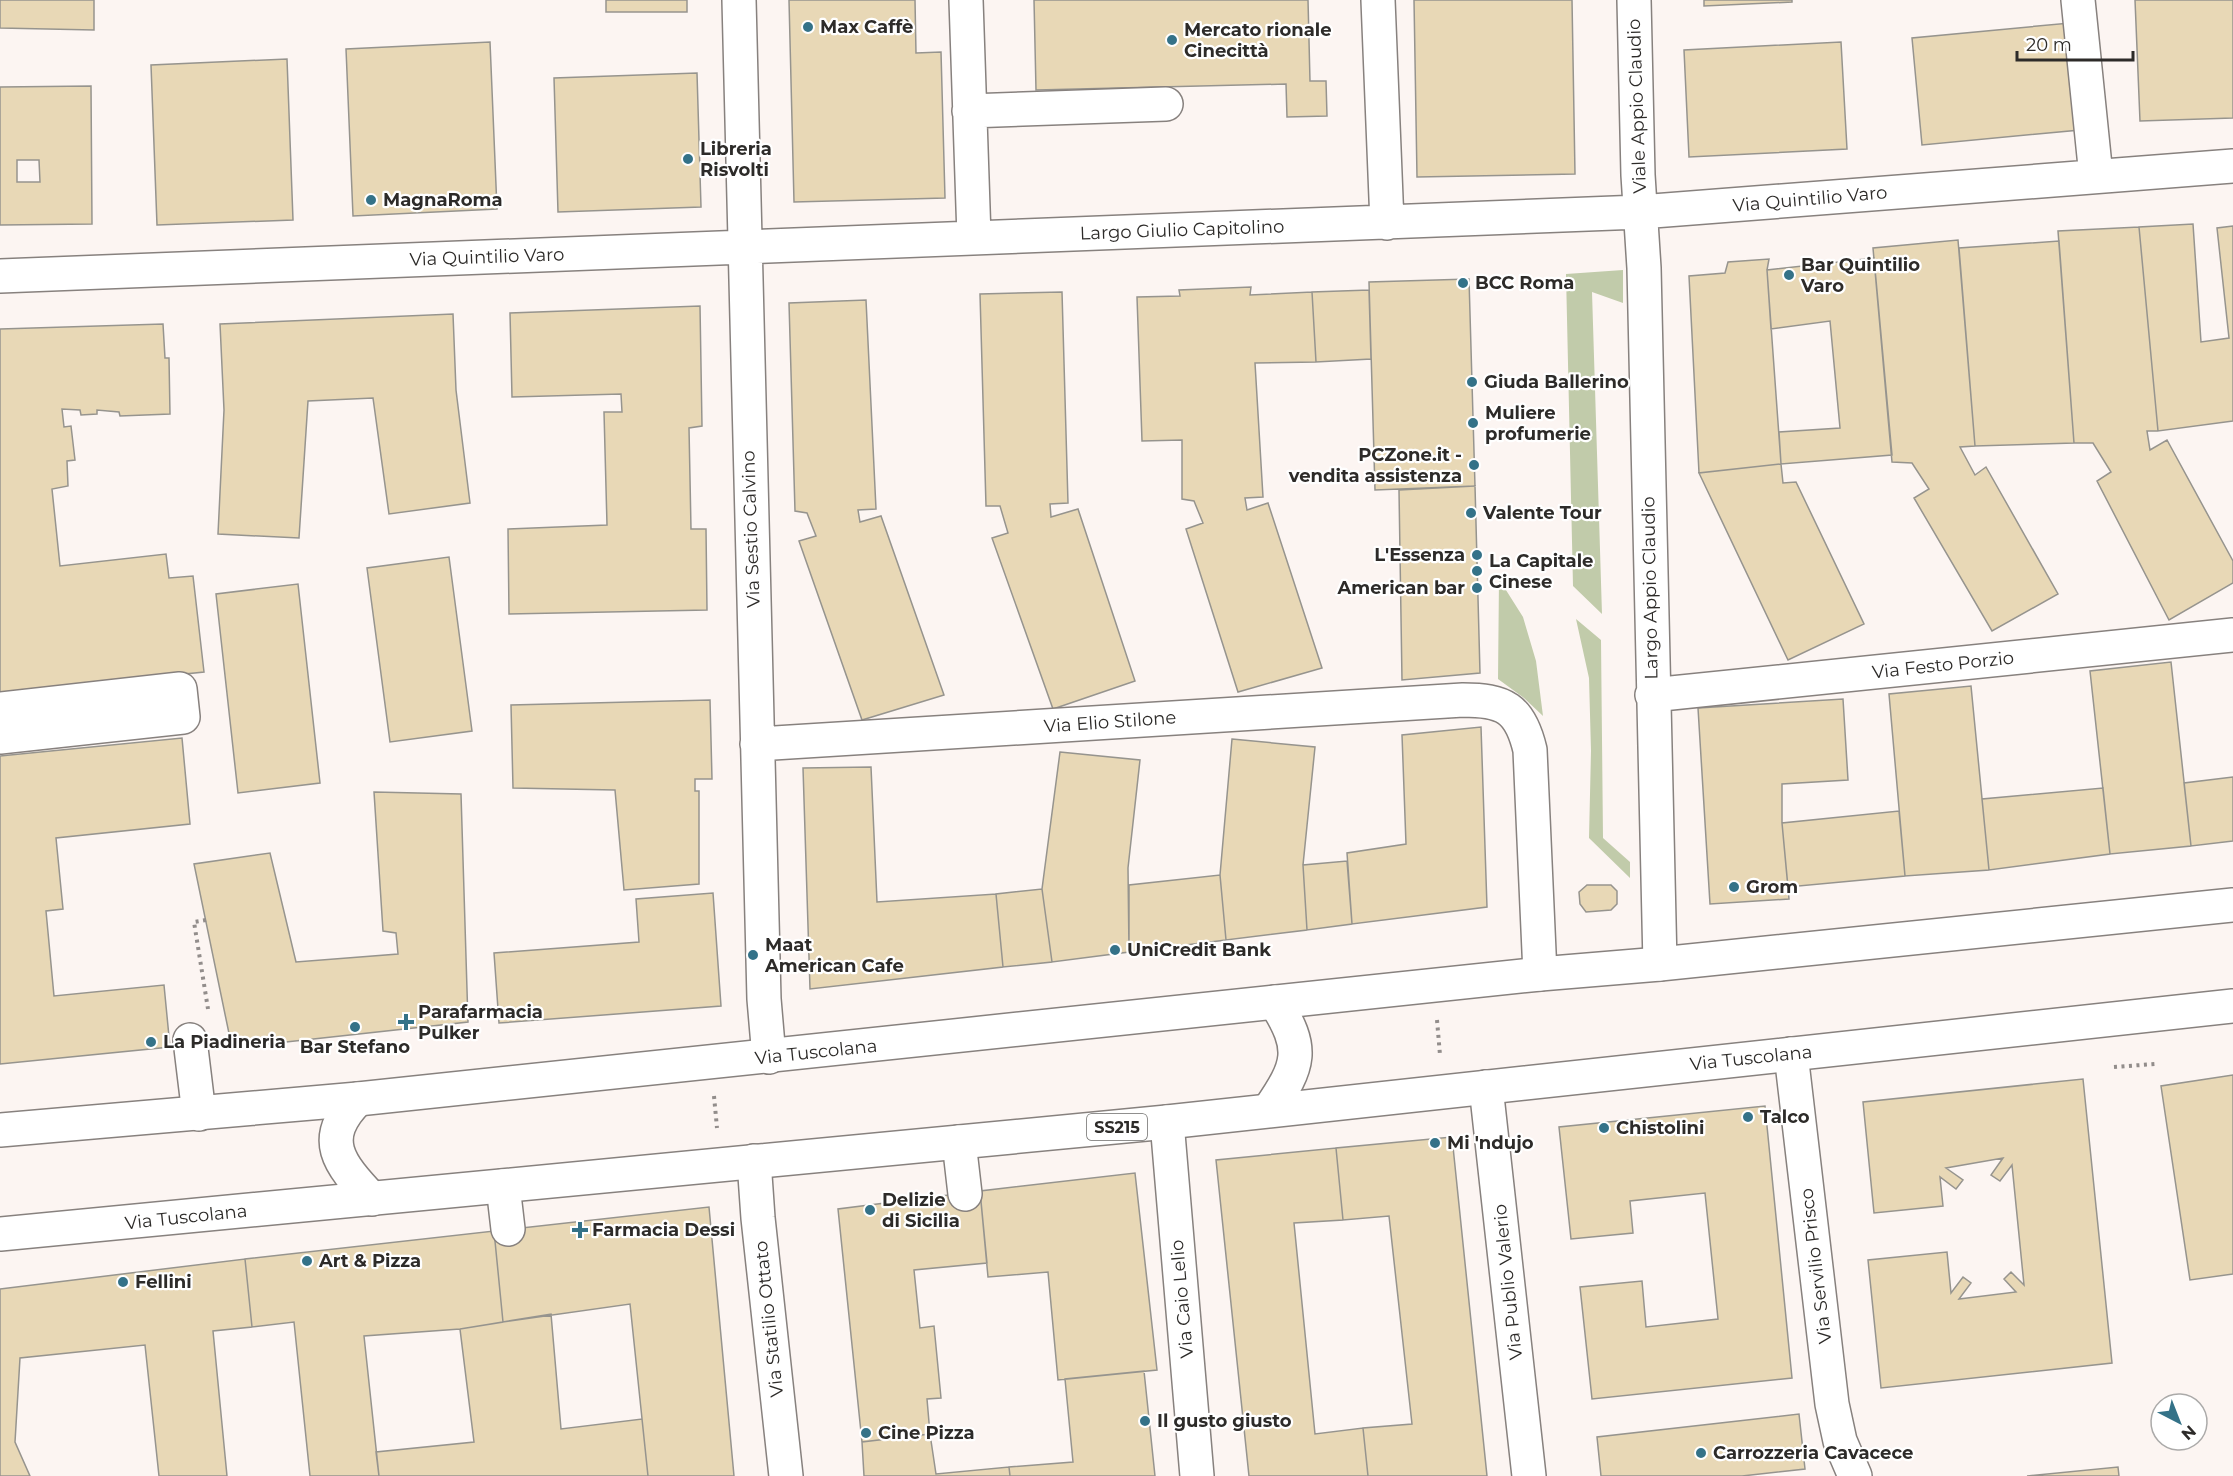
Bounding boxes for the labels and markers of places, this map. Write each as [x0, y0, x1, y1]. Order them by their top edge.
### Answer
place label: Max Caffè [820, 16, 913, 38]
place label: Mercato rionale Cinecittà [1184, 19, 1332, 62]
marker: Max Caffè [801, 20, 815, 34]
marker: Mercato rionale Cinecittà [1165, 33, 1179, 47]
place label: Libreria Risvolti [700, 138, 772, 181]
marker: Libreria Risvolti [681, 152, 695, 166]
place label: MagnaRoma [383, 189, 503, 211]
marker: MagnaRoma [364, 193, 378, 207]
place label: Bar Quintilio Varo [1800, 254, 1920, 297]
marker: Bar Quintilio Varo [1782, 268, 1796, 282]
place label: BCC Roma [1475, 272, 1574, 294]
marker: BCC Roma [1456, 276, 1470, 290]
place label: Giuda Ballerino [1484, 371, 1629, 393]
marker: Giuda Ballerino [1465, 375, 1479, 389]
place label: Muliere profumerie [1485, 402, 1591, 445]
marker: Muliere profumerie [1466, 416, 1480, 430]
place label: PCZone.it - vendita assistenza [1288, 444, 1462, 487]
marker: PCZone.it - vendita assistenza [1467, 458, 1481, 472]
place label: Valente Tour [1482, 502, 1602, 524]
marker: Valente Tour [1464, 506, 1478, 520]
place label: L'Essenza [1374, 544, 1465, 566]
marker: L'Essenza [1470, 548, 1484, 562]
place label: La Capitale Cinese [1489, 550, 1593, 593]
marker: La Capitale Cinese [1470, 564, 1484, 578]
place label: American bar [1336, 577, 1465, 599]
marker: American bar [1470, 581, 1484, 595]
place label: Grom [1746, 876, 1798, 898]
marker: Grom [1727, 880, 1741, 894]
place label: Maat American Cafe [764, 934, 904, 977]
place label: UniCredit Bank [1127, 939, 1271, 961]
marker: UniCredit Bank [1108, 943, 1122, 957]
marker: Maat American Cafe [746, 948, 760, 962]
place label: Parafarmacia Pulker [418, 1001, 543, 1044]
marker: Parafarmacia Pulker [399, 1015, 413, 1029]
marker: Bar Stefano [348, 1020, 362, 1034]
place label: La Piadineria [163, 1031, 286, 1053]
marker: La Piadineria [144, 1035, 158, 1049]
place label: Bar Stefano [300, 1036, 410, 1058]
place label: Talco [1760, 1106, 1810, 1128]
marker: Talco [1741, 1110, 1755, 1124]
place label: Chistolini [1616, 1117, 1704, 1139]
marker: Chistolini [1597, 1121, 1611, 1135]
place label: Mi 'ndujo [1447, 1132, 1534, 1154]
marker: Mi 'ndujo [1428, 1136, 1442, 1150]
place label: Delizie di Sicilia [882, 1189, 960, 1232]
marker: Delizie di Sicilia [863, 1203, 877, 1217]
place label: Farmacia Dessi [592, 1219, 735, 1241]
marker: Farmacia Dessi [573, 1223, 587, 1237]
place label: Art & Pizza [318, 1250, 421, 1272]
marker: Art & Pizza [300, 1254, 314, 1268]
place label: Fellini [135, 1271, 192, 1293]
marker: Fellini [116, 1275, 130, 1289]
place label: Il gusto giusto [1157, 1410, 1292, 1432]
marker: Il gusto giusto [1138, 1414, 1152, 1428]
place label: Cine Pizza [878, 1422, 975, 1444]
marker: Cine Pizza [859, 1426, 873, 1440]
place label: Carrozzeria Cavacece [1713, 1442, 1913, 1464]
marker: Carrozzeria Cavacece [1694, 1446, 1708, 1460]

